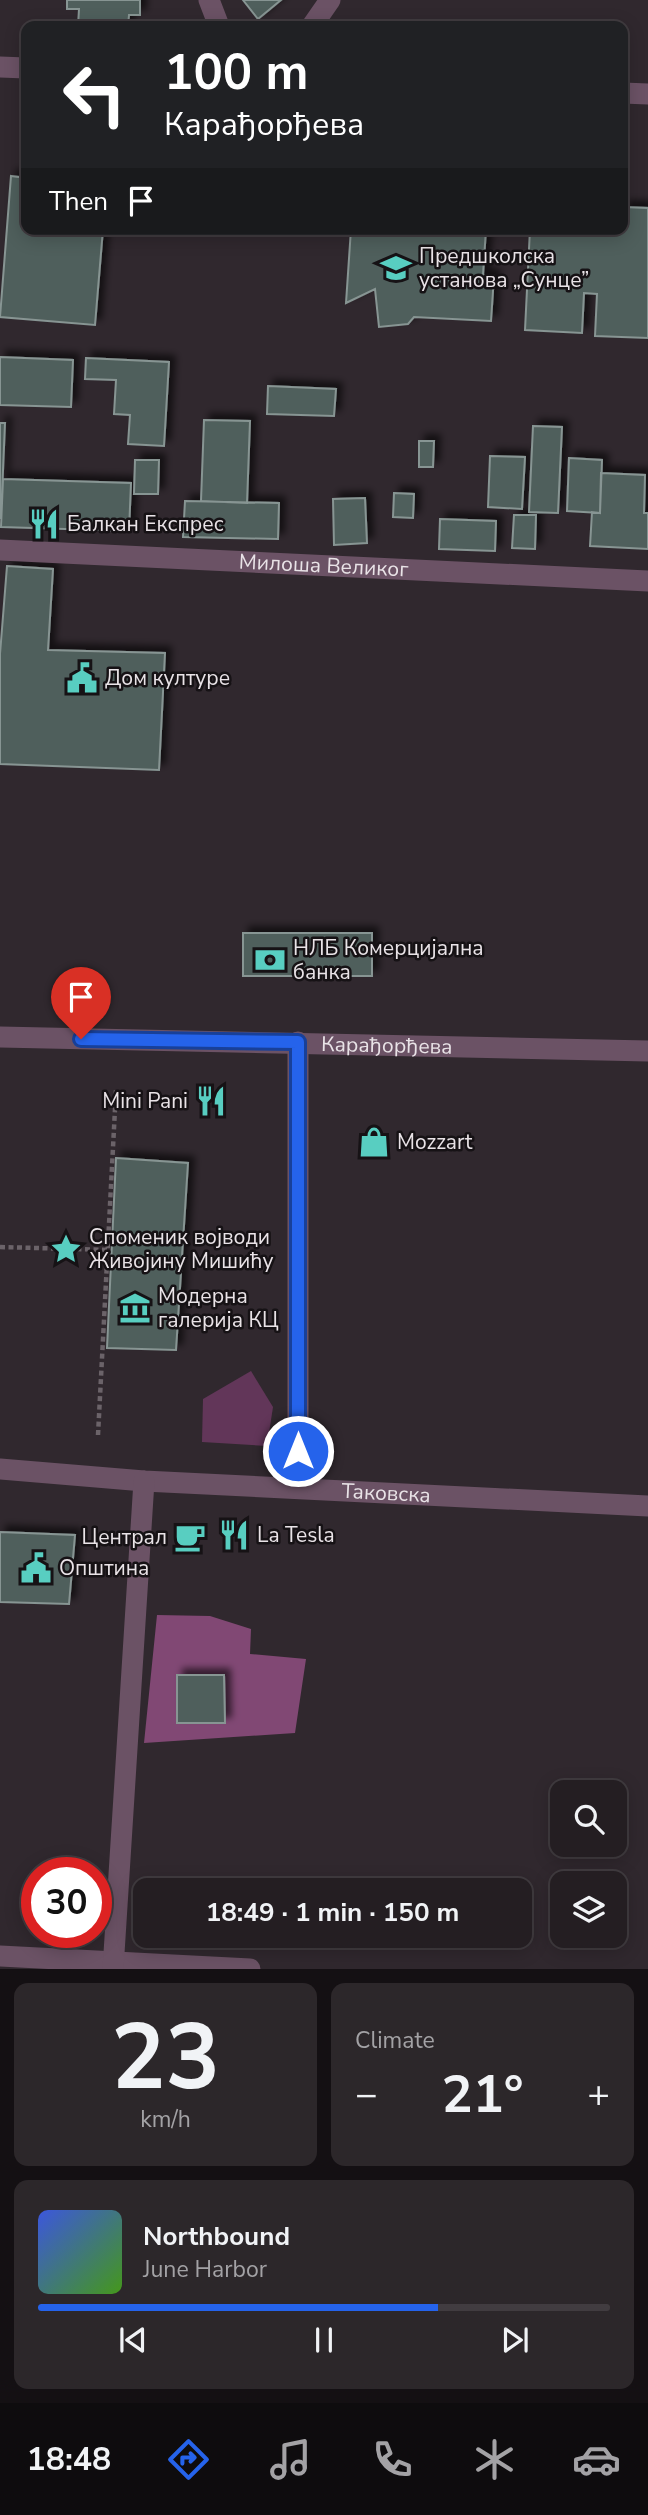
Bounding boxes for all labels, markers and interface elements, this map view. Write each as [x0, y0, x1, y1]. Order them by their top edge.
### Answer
text: 100 m [164, 39, 308, 106]
icon: left [49, 49, 140, 140]
text: Карађорђева [164, 103, 364, 146]
icon: arrive [122, 182, 160, 220]
text: Then [49, 184, 108, 219]
place label: Предшколска установа „Сунце” [419, 242, 589, 294]
school or university icon: Предшколска установа „Сунце” [379, 251, 413, 285]
restaurant icon: Балкан Експрес [27, 507, 61, 541]
place label: Балкан Експрес [67, 510, 224, 538]
street label: Милоша Великог [238, 547, 409, 584]
public building icon: Дом културе [65, 661, 99, 695]
place label: Дом културе [105, 664, 230, 692]
place label: НЛБ Комерцијална банка [293, 934, 484, 986]
bank icon: НЛБ Комерцијална банка [253, 943, 287, 977]
pin [51, 967, 111, 1039]
icon: arrive [62, 978, 100, 1016]
street label: Карађорђева [321, 1030, 453, 1061]
restaurant icon: Mini Pani [194, 1084, 228, 1118]
place label: Mini Pani [102, 1087, 188, 1115]
shop icon: Mozzart [357, 1125, 391, 1159]
place label: Mozzart [397, 1128, 473, 1156]
place label: Споменик војводи Живојину Мишићу [89, 1223, 274, 1275]
place icon: Споменик војводи Живојину Мишићу [49, 1232, 83, 1266]
place label: Модерна галерија КЦ [158, 1282, 279, 1334]
museum icon: Модерна галерија КЦ [118, 1291, 152, 1325]
position arrow [261, 1414, 335, 1488]
street label: Таковска [341, 1477, 431, 1509]
restaurant icon: La Tesla [217, 1518, 251, 1552]
cafe icon: Централ [173, 1520, 207, 1554]
place label: La Tesla [257, 1521, 335, 1549]
place label: Централ [82, 1523, 167, 1551]
public building icon: Општина [19, 1551, 53, 1585]
place label: Општина [59, 1554, 149, 1582]
map controls [550, 1780, 627, 1948]
button: search [550, 1780, 627, 1857]
speed limit sign: 30 [21, 1857, 112, 1948]
button: layers [550, 1871, 627, 1948]
text: 18:49 · 1 min · 150 m [206, 1895, 459, 1930]
text: 23 [111, 1996, 220, 2120]
text: Climate [355, 2025, 435, 2056]
text: 21° [441, 2059, 524, 2130]
text: − [355, 2069, 378, 2120]
text: + [587, 2069, 610, 2120]
text: km/h [140, 2104, 191, 2135]
text: Northbound [143, 2219, 290, 2254]
text: June Harbor [143, 2254, 267, 2285]
icon: previous [114, 2321, 152, 2359]
icon: pause [305, 2321, 343, 2359]
icon: next [496, 2321, 534, 2359]
icon: directions [164, 2435, 213, 2484]
icon: music [266, 2435, 315, 2484]
icon: phone [368, 2435, 417, 2484]
icon: climate [470, 2435, 519, 2484]
icon: car [572, 2435, 621, 2484]
text: 18:48 [27, 2438, 111, 2481]

